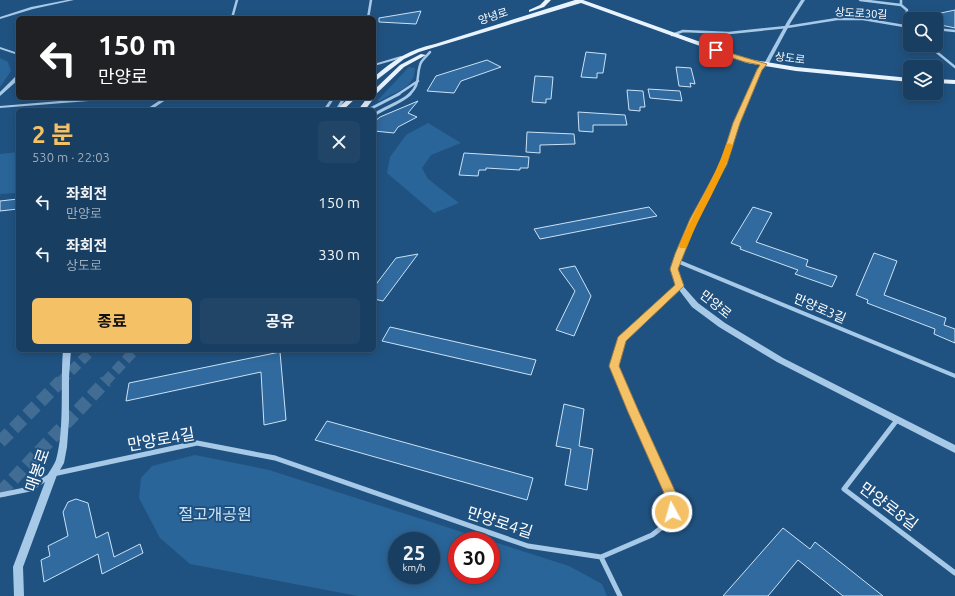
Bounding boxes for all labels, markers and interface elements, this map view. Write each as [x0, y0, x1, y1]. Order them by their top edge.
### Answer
street label: 양녕로 [477, 6, 509, 26]
street label: 상도로30길 [834, 6, 888, 20]
map controls [903, 12, 943, 100]
button: search [903, 12, 943, 52]
text: 150 m [98, 29, 176, 60]
icon: left [32, 32, 84, 84]
pin [699, 33, 733, 67]
icon: arrive [705, 39, 727, 61]
street label: 상도로 [774, 50, 806, 66]
button: layers [903, 60, 943, 100]
text: 만양로 [98, 66, 148, 86]
text: 2 분 [32, 121, 73, 148]
button: close [318, 121, 360, 163]
text: 530 m · 22:03 [32, 150, 110, 164]
text: 좌회전 [66, 185, 107, 202]
icon: left [32, 191, 54, 213]
text: 150 m [318, 194, 360, 211]
text: 만양로 [66, 206, 102, 220]
text: 좌회전 [66, 237, 107, 254]
icon: left [32, 243, 54, 265]
text: 330 m [318, 246, 360, 263]
text: 상도로 [66, 258, 102, 272]
street label: 만양로 [698, 287, 734, 321]
street label: 만양로3길 [792, 291, 848, 325]
button: 종료 [32, 298, 192, 344]
button: 공유 [200, 298, 360, 344]
street label: 만양로4길 [126, 424, 196, 454]
street label: 매봉로 [21, 446, 53, 494]
street label: 만양로8길 [856, 478, 922, 534]
position arrow [651, 491, 693, 533]
street label: 만양로4길 [465, 503, 535, 541]
park label: 절고개공원 [178, 505, 252, 523]
speed limit sign: 30 [448, 532, 500, 584]
text: 25 [403, 541, 425, 564]
text: km/h [402, 562, 426, 573]

